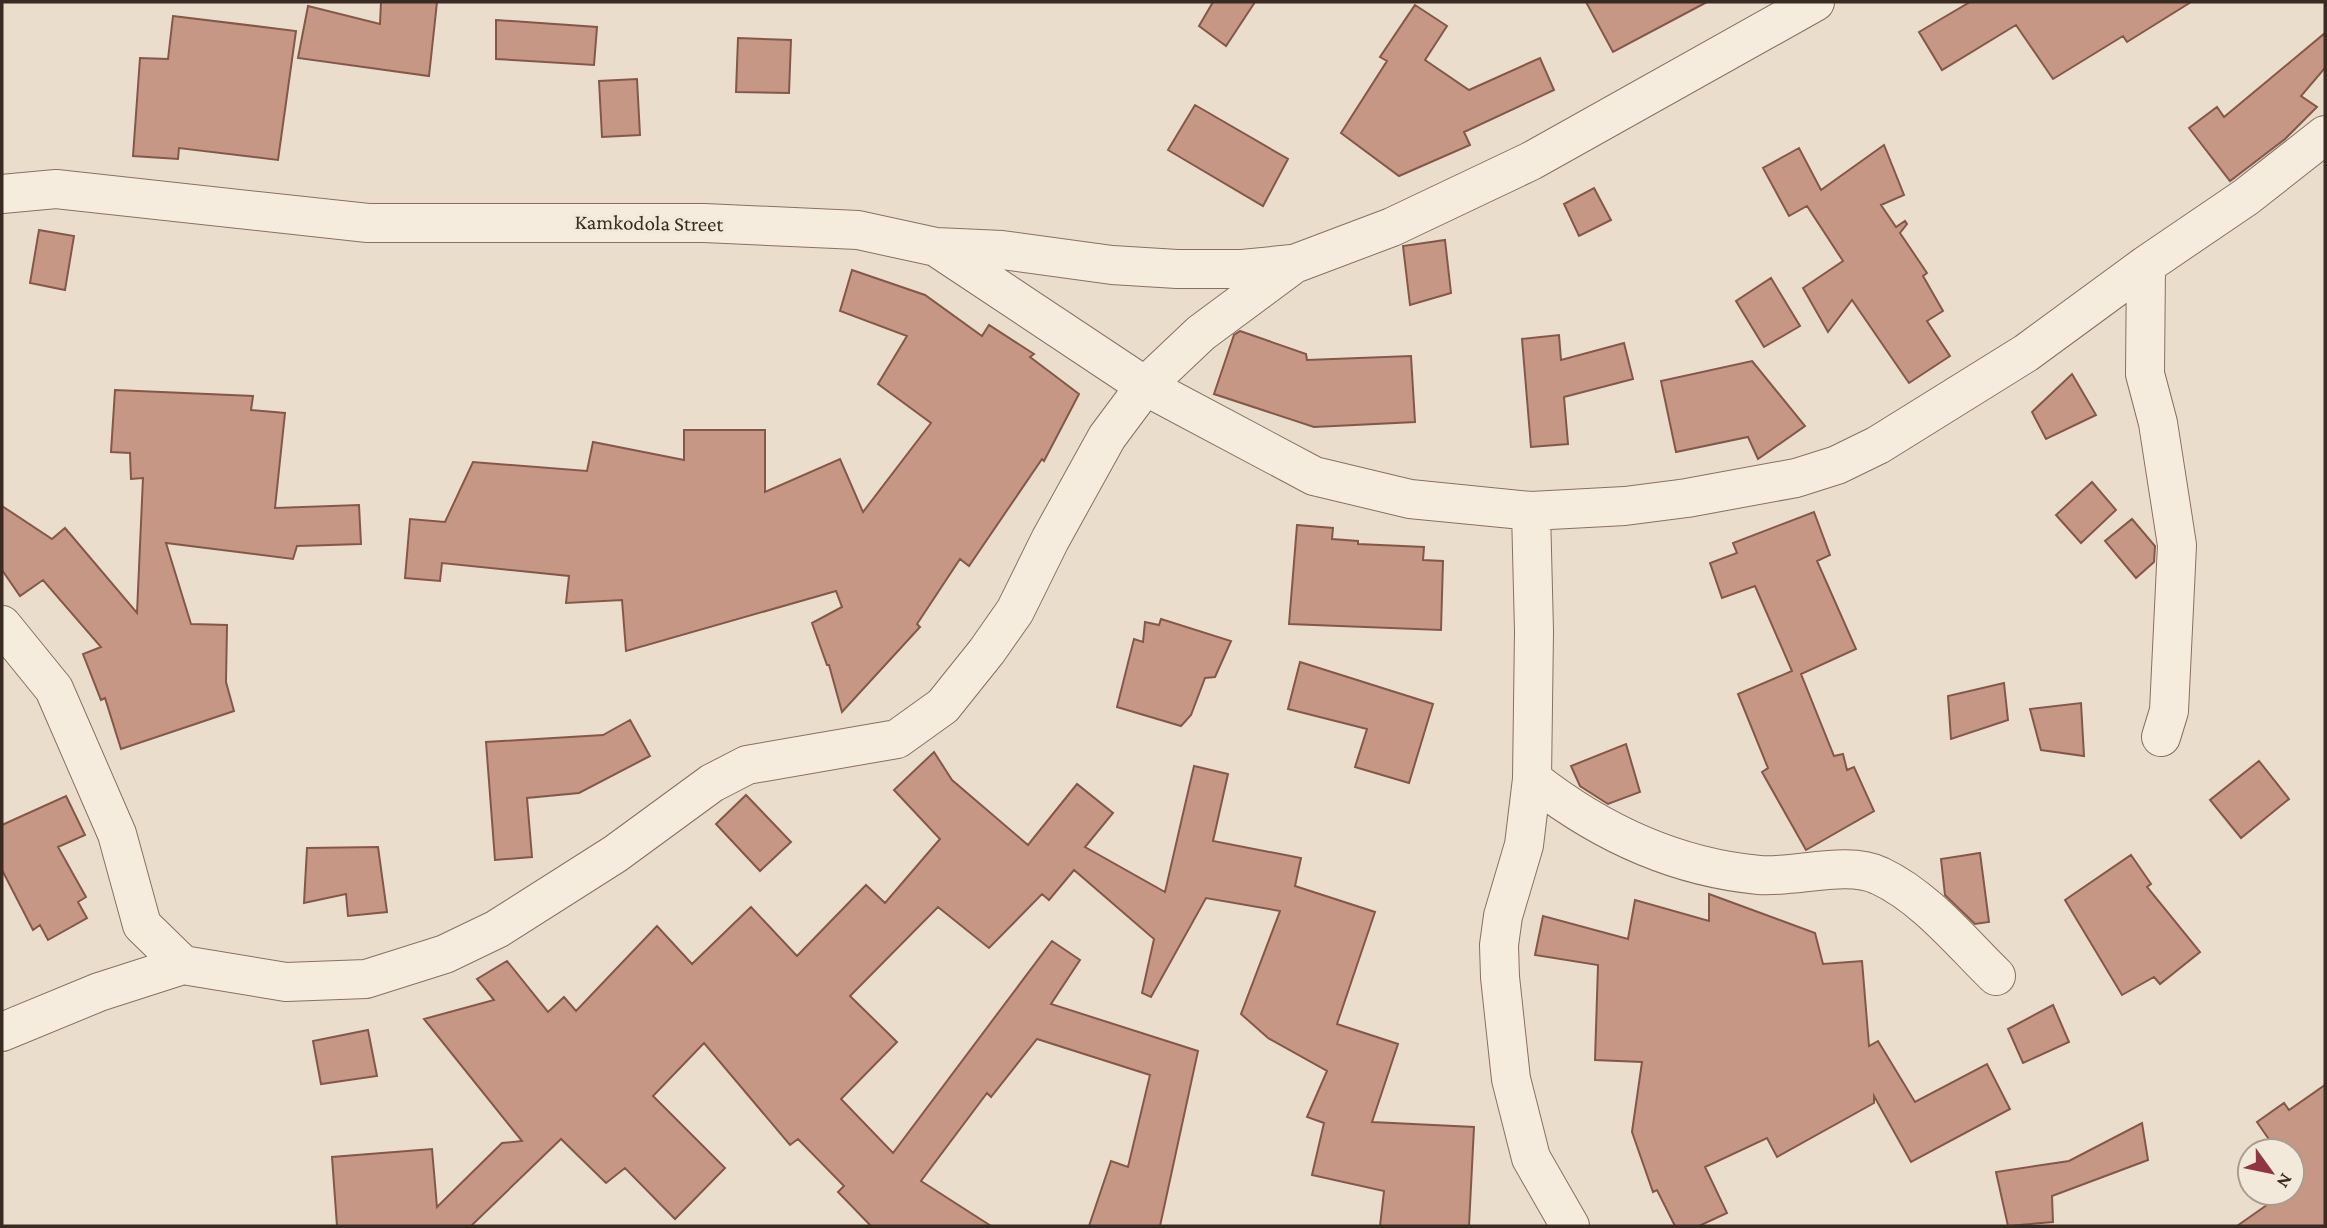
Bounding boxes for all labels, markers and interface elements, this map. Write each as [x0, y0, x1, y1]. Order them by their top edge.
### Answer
street label: Kamkodola Street [574, 210, 725, 236]
north arrow [2236, 1137, 2306, 1207]
text: N [2272, 1170, 2297, 1192]

